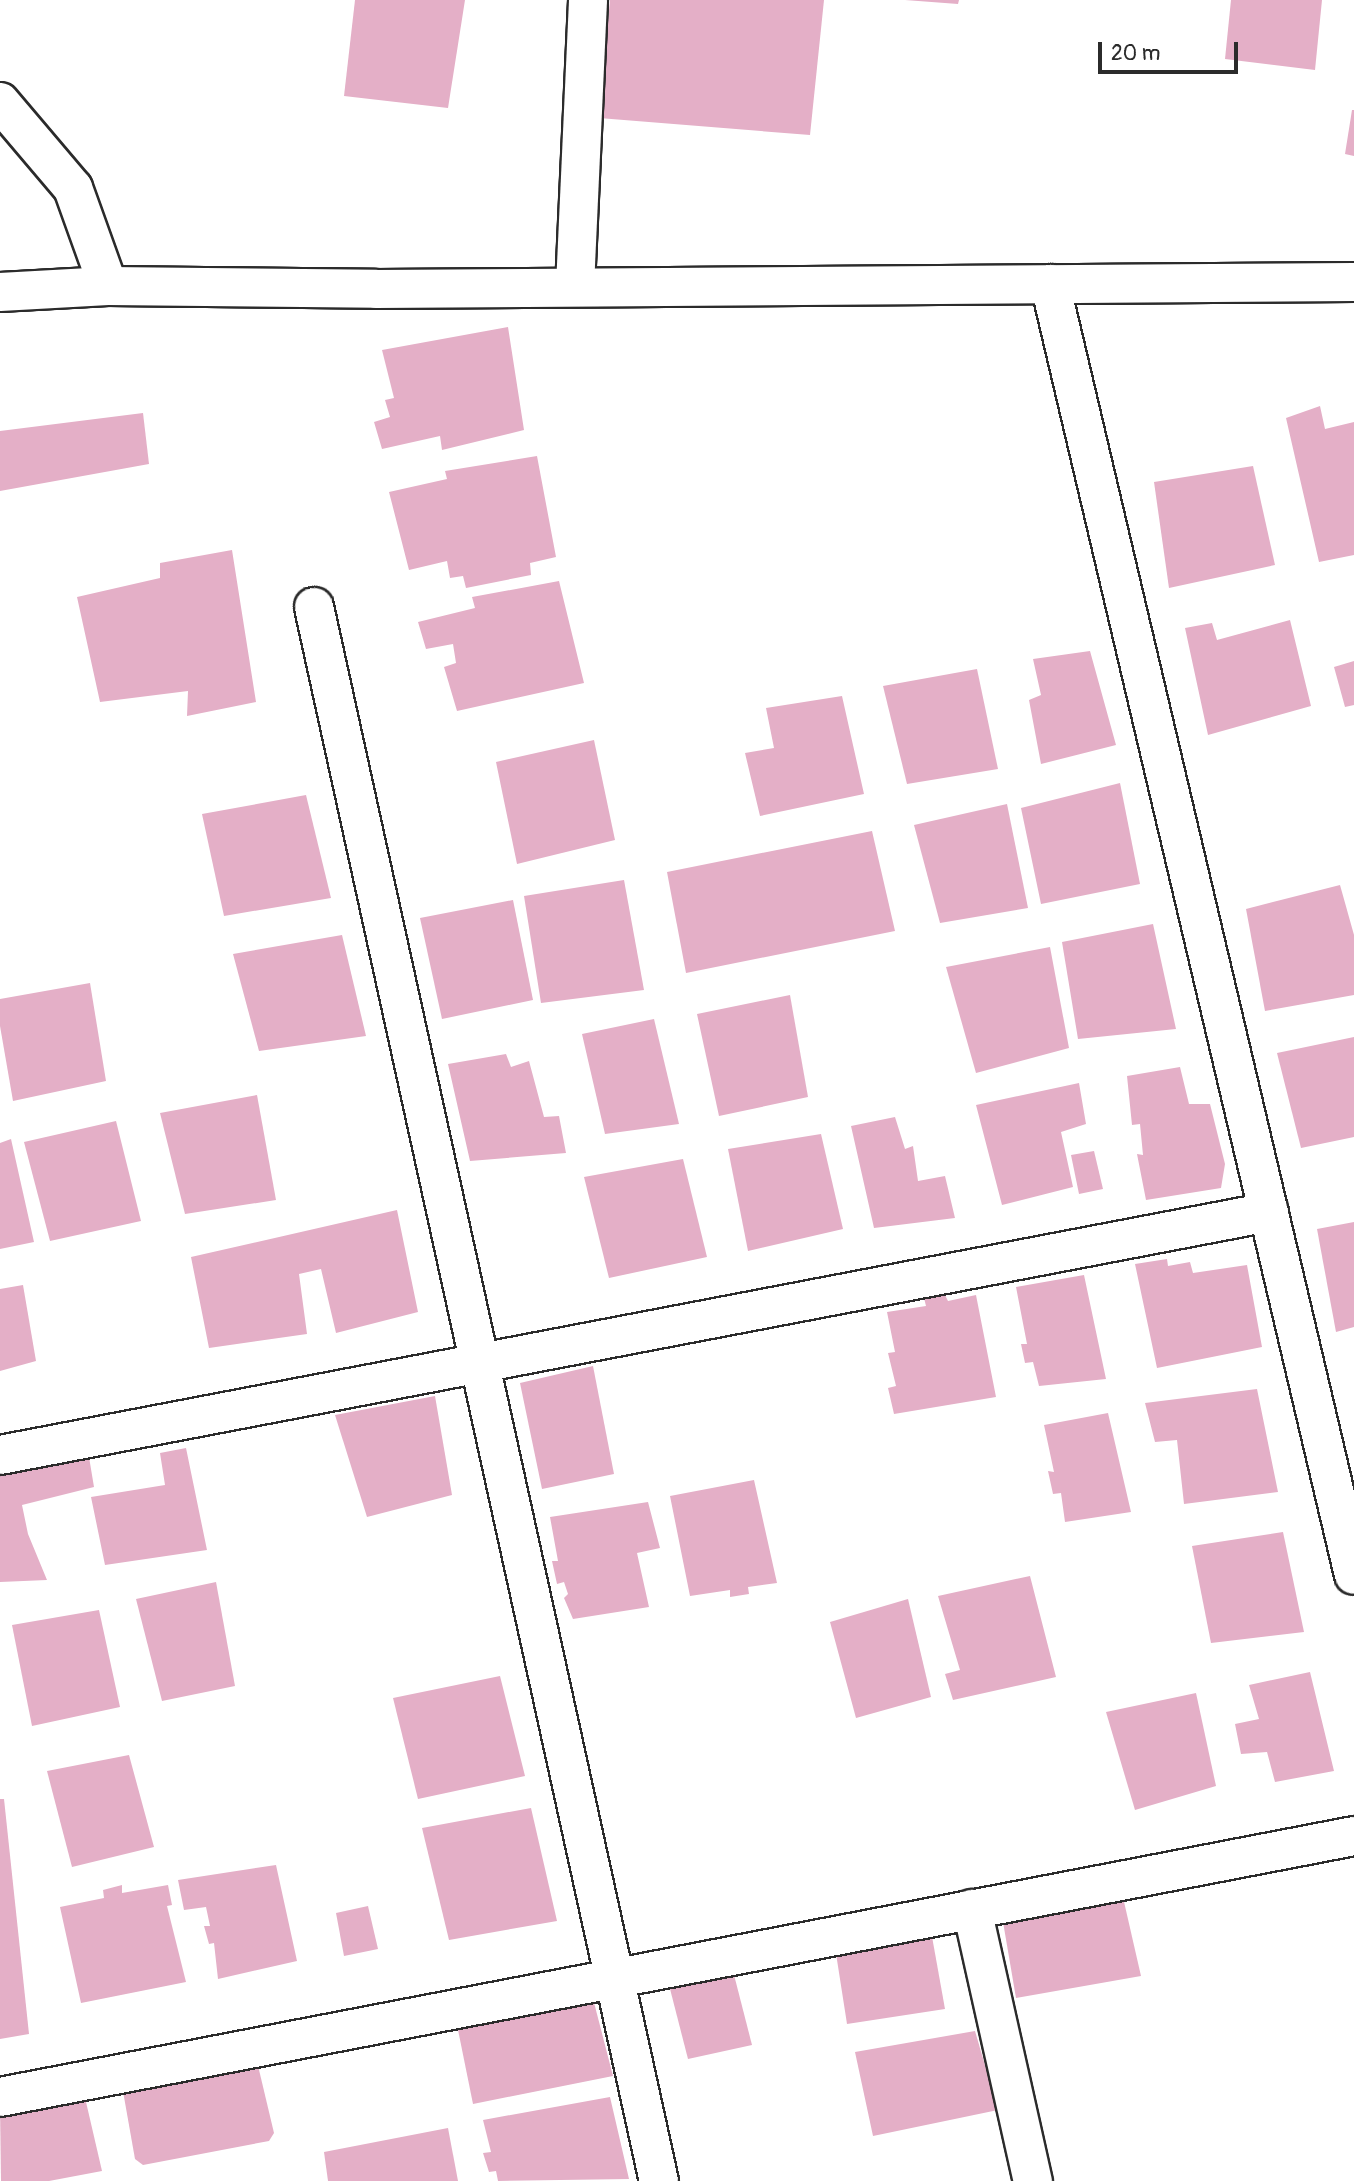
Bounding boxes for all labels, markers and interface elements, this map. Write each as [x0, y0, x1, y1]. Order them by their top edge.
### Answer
scale bar [1102, 28, 1242, 72]
text: 20 m [1111, 40, 1160, 67]

